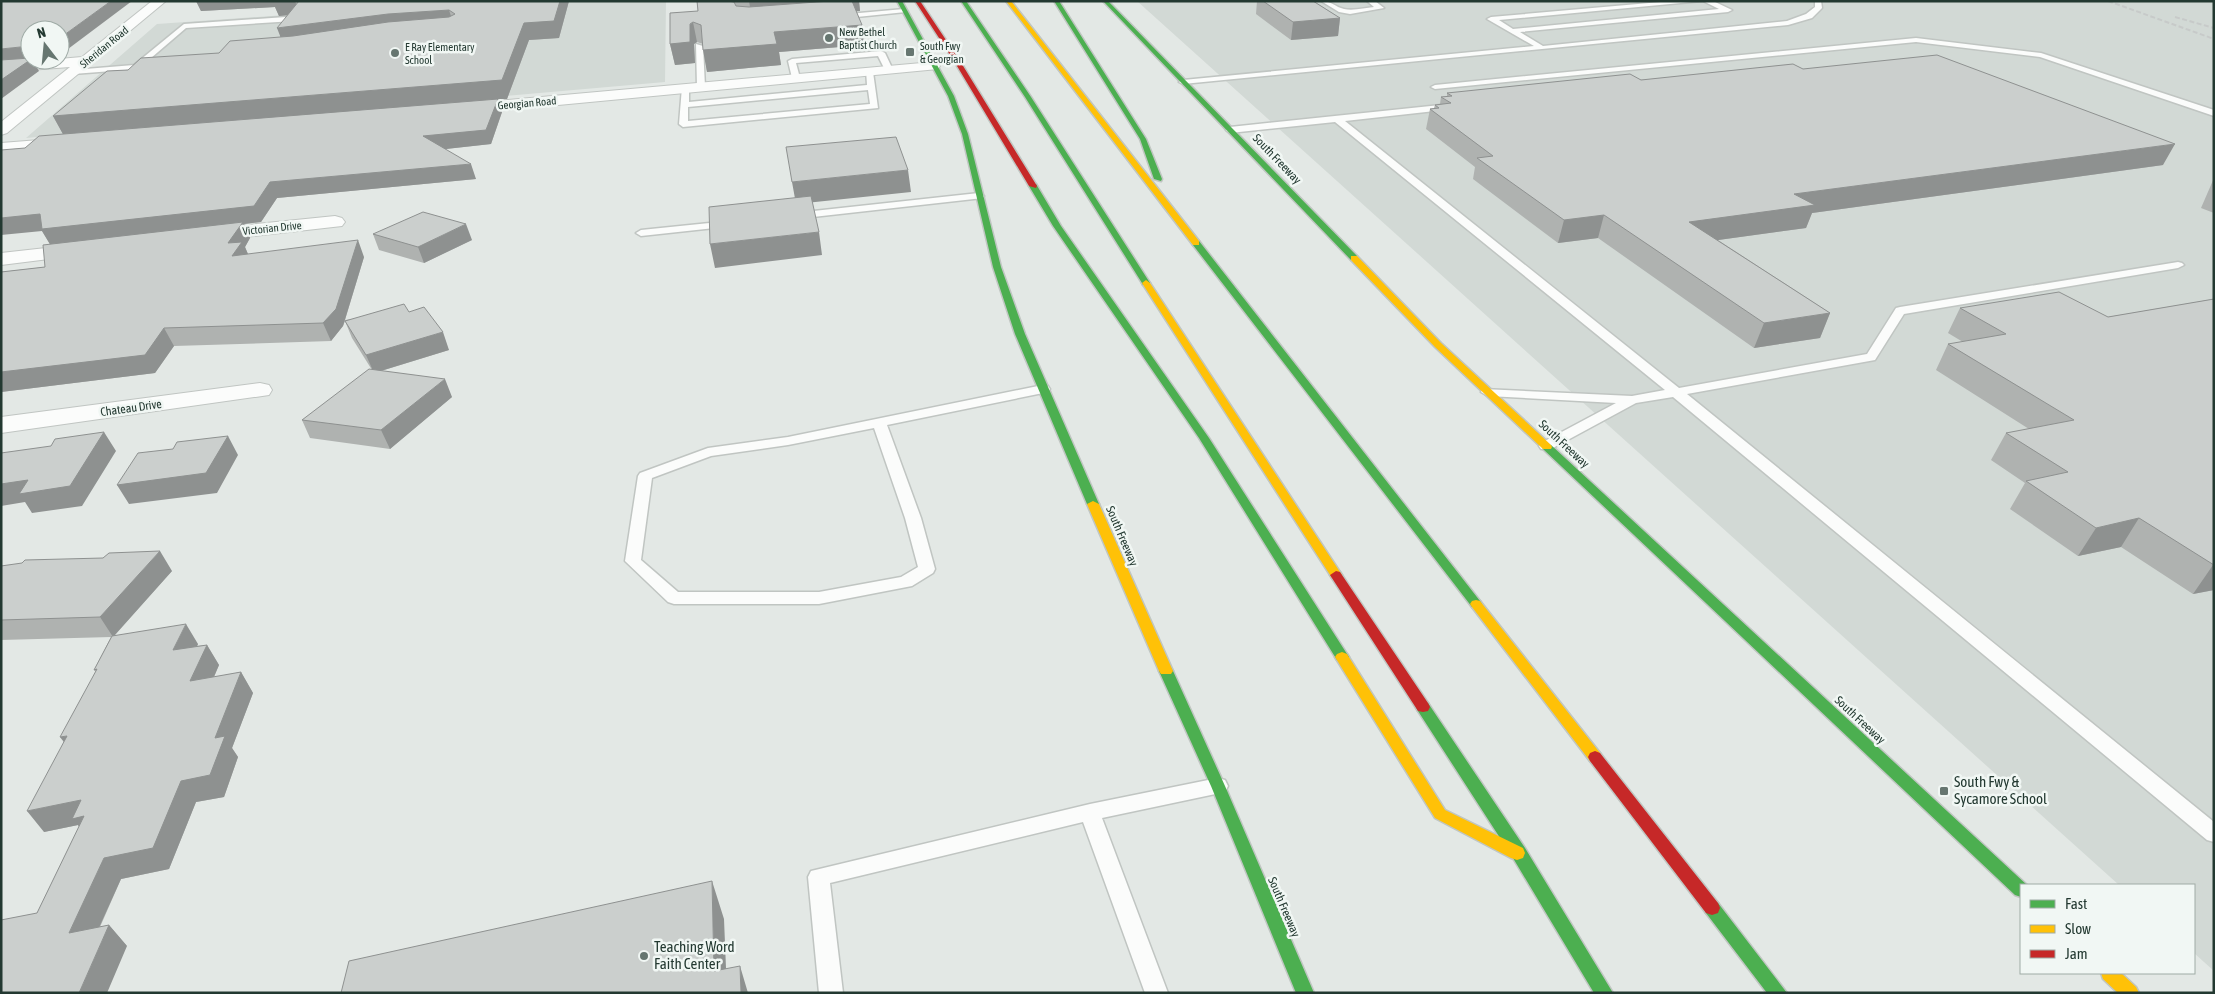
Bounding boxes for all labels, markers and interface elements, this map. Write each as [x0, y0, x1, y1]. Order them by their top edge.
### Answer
north arrow [20, 20, 70, 70]
text: N [35, 24, 48, 41]
street label: Sheridan Road [77, 24, 131, 70]
place label: New Bethel Baptist Church [839, 26, 897, 51]
marker: New Bethel Baptist Church [823, 32, 835, 44]
place label: South Fwy & Georgian [920, 40, 964, 65]
place label: E Ray Elementary School [405, 41, 475, 66]
marker: South Fwy & Georgian [904, 46, 916, 58]
marker: E Ray Elementary School [389, 47, 401, 59]
street label: Georgian Road [497, 94, 557, 112]
street label: South Freeway [1250, 131, 1304, 187]
street label: Victorian Drive [242, 219, 302, 237]
street label: Chateau Drive [99, 397, 163, 419]
street label: South Freeway [1536, 417, 1592, 471]
street label: South Freeway [1103, 504, 1141, 568]
street label: South Freeway [1832, 693, 1888, 747]
place label: South Fwy & Sycamore School [1954, 773, 2047, 807]
marker: South Fwy & Sycamore School [1938, 785, 1950, 797]
street label: South Freeway [1265, 875, 1303, 939]
legend [2020, 884, 2195, 974]
text: Fast [2065, 895, 2087, 912]
text: Slow [2065, 920, 2091, 937]
place label: Teaching Word Faith Center [654, 938, 735, 972]
text: Jam [2065, 945, 2088, 962]
marker: Teaching Word Faith Center [638, 950, 650, 962]

